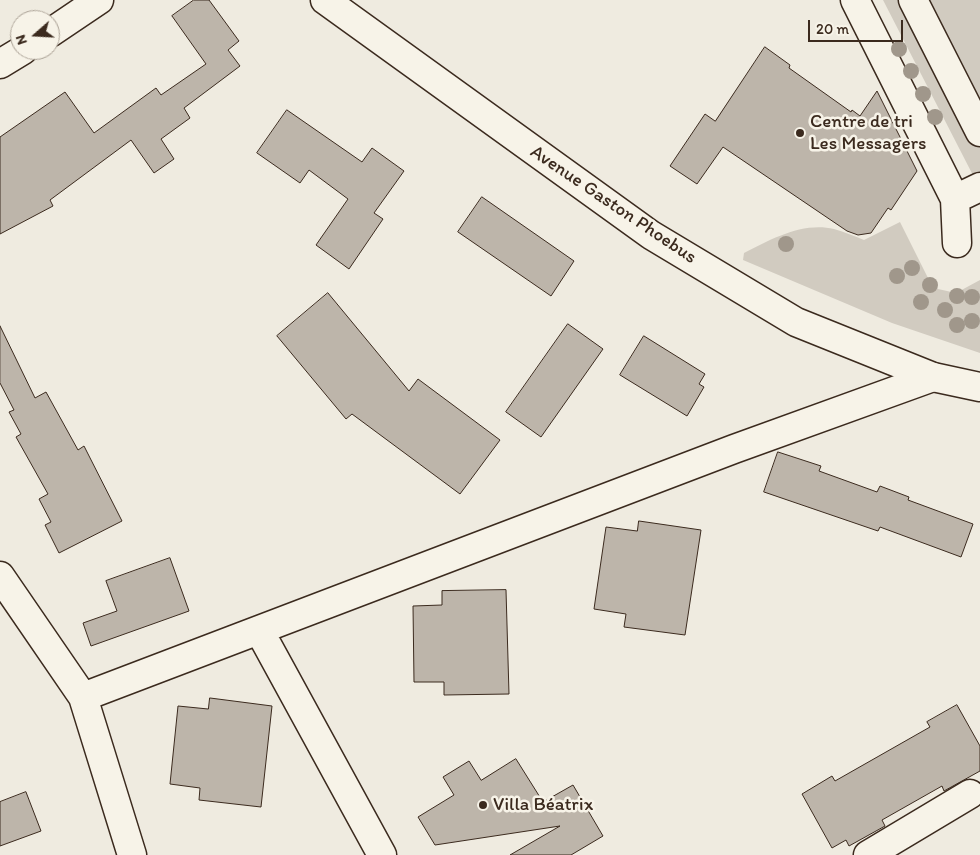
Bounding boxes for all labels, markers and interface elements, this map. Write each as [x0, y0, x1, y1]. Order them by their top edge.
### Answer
north arrow [10, 10, 60, 60]
scale bar [810, 10, 905, 42]
text: 20 m [816, 20, 849, 38]
text: N [12, 32, 31, 47]
place label: Centre de tri Les Messagers [810, 111, 927, 155]
marker: Centre de tri Les Messagers [794, 127, 806, 139]
street label: Avenue Gaston Phoebus [525, 141, 701, 269]
place label: Villa Béatrix [493, 794, 593, 816]
marker: Villa Béatrix [477, 799, 489, 811]

